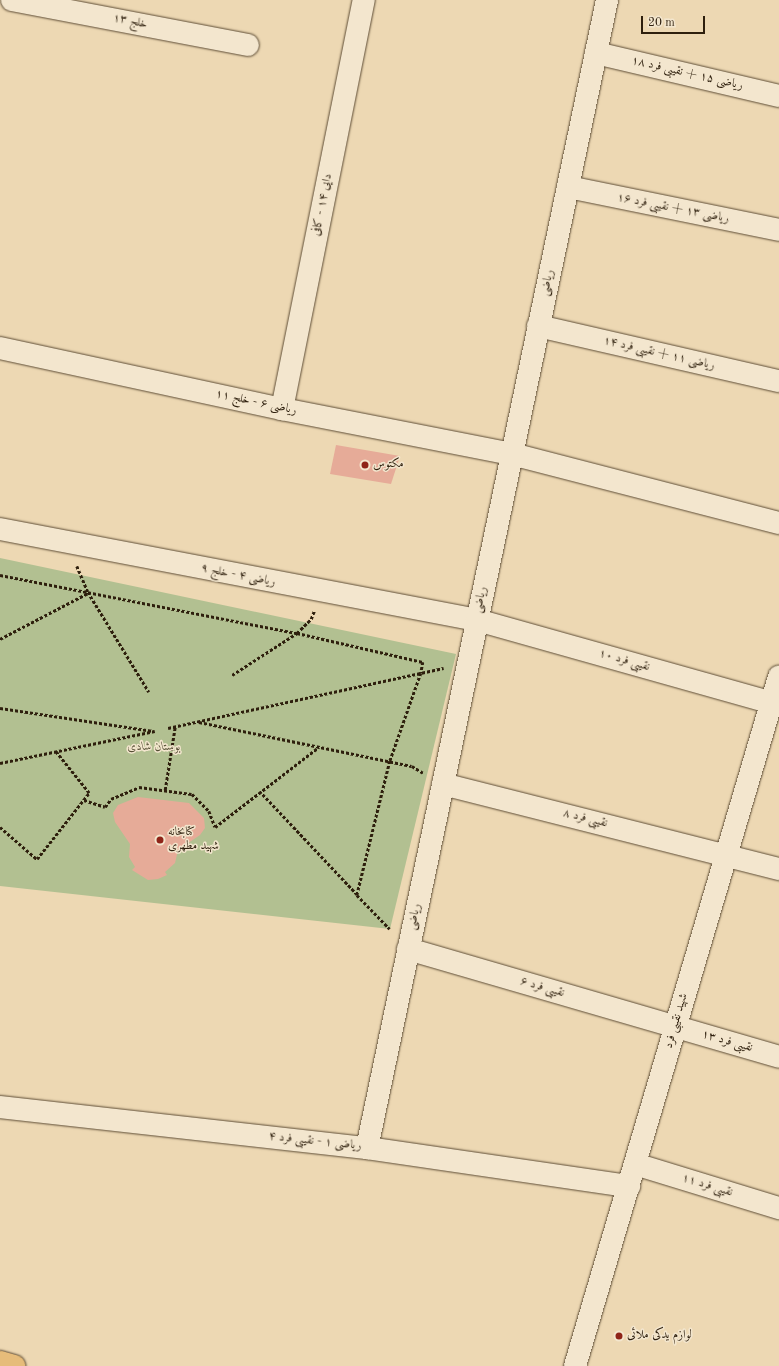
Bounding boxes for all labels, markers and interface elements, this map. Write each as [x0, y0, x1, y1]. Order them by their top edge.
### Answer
scale bar [643, 8, 707, 34]
street label: خلج ۱۳ [112, 12, 148, 32]
text: 20 m [648, 17, 675, 29]
street label: ریاضی ۱۵ + نقیبی فرد ۱۸ [630, 54, 744, 94]
street label: دایی ۱۴ - کافی [310, 173, 336, 237]
street label: ریاضی ۱۳ + نقیبی فرد ۱۶ [616, 191, 730, 227]
street label: ریاضی [538, 269, 558, 297]
street label: ریاضی ۱۱ + نقیبی فرد ۱۴ [602, 334, 716, 374]
street label: ریاضی ۶ - خلج ۱۱ [214, 387, 298, 419]
place label: مکتوس [373, 458, 404, 472]
marker: مکتوس [360, 460, 370, 470]
street label: ریاضی ۴ - خلج ۹ [199, 562, 277, 590]
street label: ریاضی [471, 586, 491, 614]
street label: نقیبی فرد ۱۰ [597, 647, 651, 675]
park label: بوستان شادی [127, 741, 181, 755]
street label: نقیبی فرد ۸ [561, 807, 609, 831]
place label: کتابخانه شهید مطهری [168, 826, 219, 854]
marker: کتابخانه شهید مطهری [155, 835, 165, 845]
street label: ریاضی [405, 903, 425, 931]
street label: نقیبی فرد ۶ [518, 975, 566, 1001]
street label: شهید نقیبی فرد [662, 992, 692, 1050]
street label: نقیبی فرد ۱۳ [700, 1028, 754, 1056]
street label: ریاضی ۱ - نقیبی فرد ۴ [268, 1130, 362, 1154]
street label: نقیبی فرد ۱۱ [680, 1171, 734, 1201]
place label: لوازم یدکی ملائی [627, 1329, 692, 1343]
marker: لوازم یدکی ملائی [614, 1331, 624, 1341]

